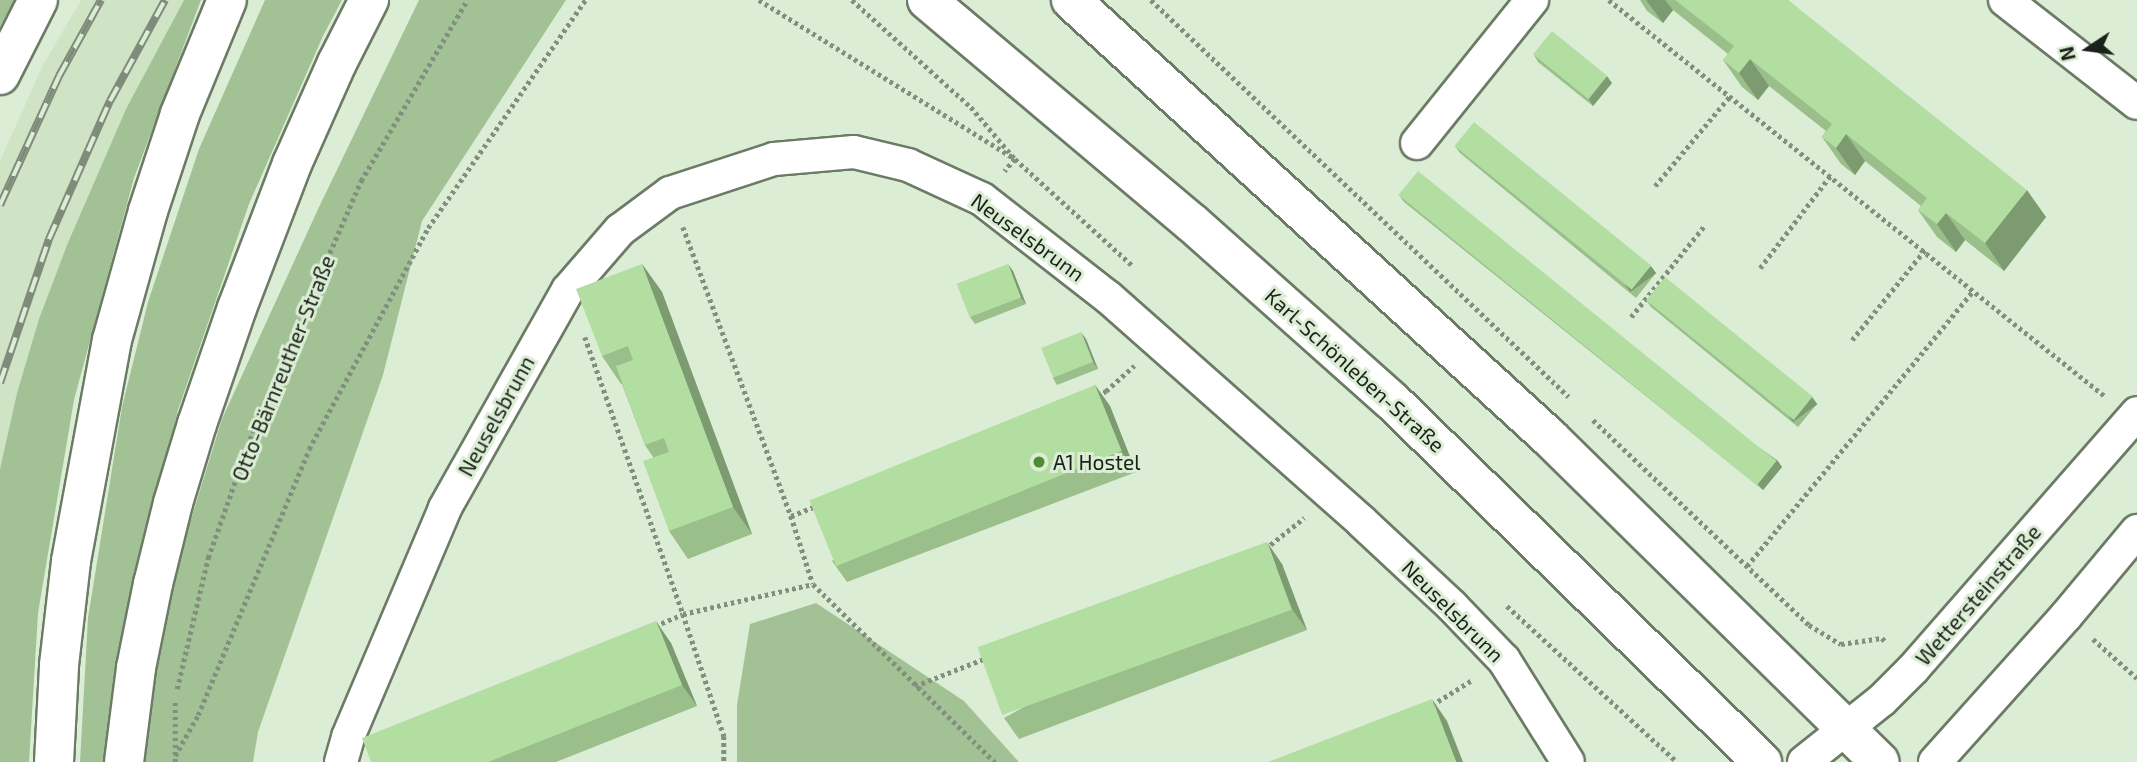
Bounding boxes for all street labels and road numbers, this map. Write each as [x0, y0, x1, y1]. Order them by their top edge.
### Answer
street label: Neuselsbrunn [967, 188, 1089, 286]
street label: Otto-Bärnreuther-Straße [226, 251, 340, 485]
street label: Karl-Schönleben-Straße [1260, 283, 1450, 457]
street label: Neuselsbrunn [453, 351, 539, 481]
street label: Wettersteinstraße [1910, 520, 2046, 670]
street label: Neuselsbrunn [1397, 555, 1509, 667]

